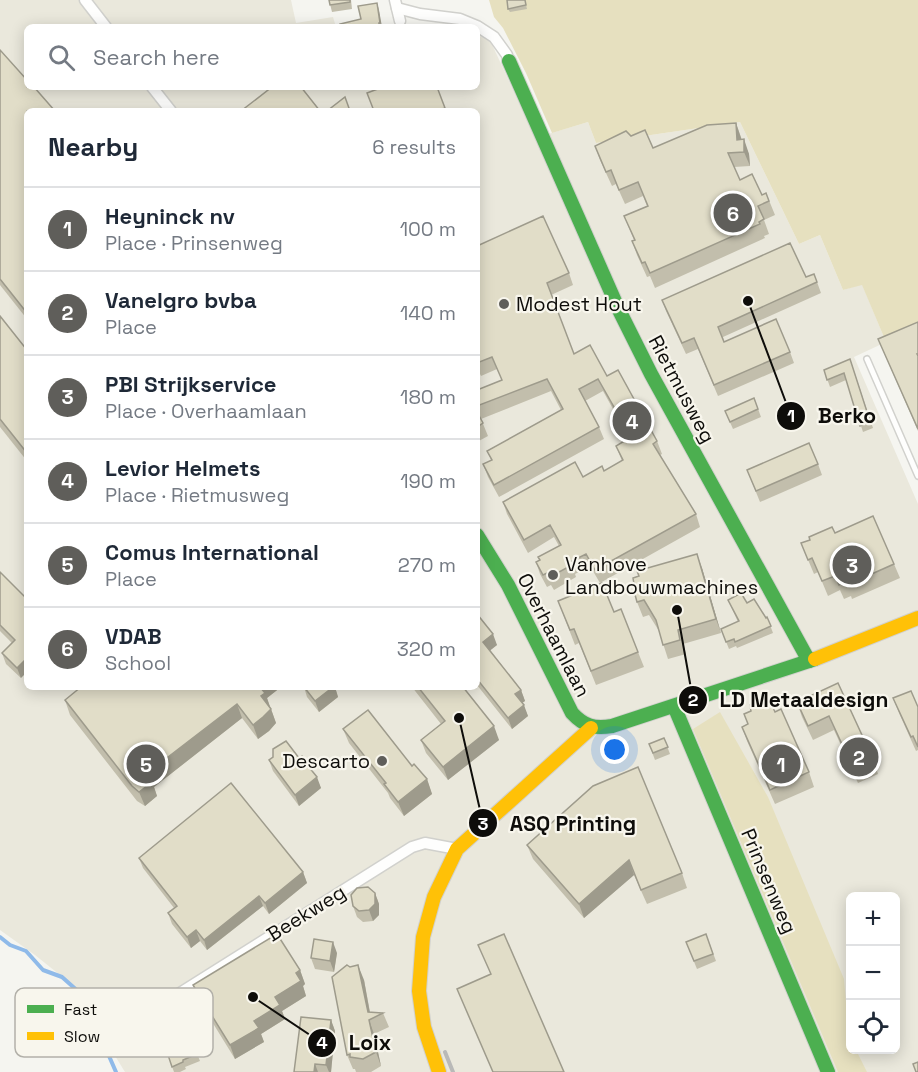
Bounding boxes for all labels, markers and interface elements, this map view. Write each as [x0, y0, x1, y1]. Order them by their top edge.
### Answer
search box [24, 24, 480, 90]
icon: search [45, 41, 78, 74]
text: Search here [93, 43, 220, 71]
text: Nearby [48, 130, 138, 164]
text: 6 results [372, 134, 456, 160]
pin: 6 [714, 190, 752, 236]
text: Heyninck nv [105, 202, 235, 230]
text: 1 [63, 216, 72, 242]
text: 100 m [400, 216, 456, 242]
text: Place · Prinsenweg [105, 230, 283, 256]
text: Vanelgro bvba [105, 286, 257, 314]
place label: Modest Hout [516, 291, 642, 317]
marker: Modest Hout [497, 297, 511, 311]
text: 2 [62, 300, 73, 326]
text: 140 m [400, 300, 456, 326]
text: Place [105, 314, 157, 340]
street label: Rietmusweg [643, 331, 721, 447]
text: PBI Strijkservice [105, 370, 277, 398]
text: 3 [61, 384, 74, 410]
text: 180 m [400, 384, 456, 410]
callout: Berko [776, 396, 888, 435]
text: Place · Overhaamlaan [105, 398, 307, 424]
pin: 4 [612, 398, 652, 444]
text: Berko [818, 402, 876, 429]
text: 1 [787, 404, 795, 427]
text: Levior Helmets [105, 454, 261, 482]
text: 4 [61, 468, 74, 494]
text: 190 m [400, 468, 456, 494]
text: Place · Rietmusweg [105, 482, 289, 508]
text: Comus International [105, 538, 319, 566]
pin: 3 [832, 542, 872, 588]
place label: Vanhove Landbouwmachines [565, 551, 758, 600]
text: 5 [62, 552, 74, 578]
text: 270 m [398, 552, 456, 578]
text: Place [105, 566, 157, 592]
marker: Vanhove Landbouwmachines [546, 568, 560, 582]
street label: Overhaamlaan [512, 569, 596, 701]
text: VDAB [105, 622, 162, 650]
text: 6 [61, 636, 74, 662]
text: 320 m [397, 636, 456, 662]
text: School [105, 650, 171, 676]
callout: LD Metaaldesign [678, 680, 901, 719]
text: LD Metaaldesign [720, 686, 888, 713]
text: 2 [688, 688, 699, 711]
pin: 2 [840, 734, 878, 780]
your location [600, 735, 629, 764]
pin: 5 [126, 742, 166, 786]
pin: 1 [762, 742, 800, 786]
place label: Descarto [282, 748, 370, 774]
marker: Descarto [375, 754, 389, 768]
callout: ASQ Printing [468, 804, 649, 843]
text: ASQ Printing [510, 810, 636, 837]
text: 3 [478, 812, 489, 835]
street label: Prinsenweg [735, 824, 803, 938]
street label: Beekweg [262, 879, 350, 947]
map controls [846, 892, 900, 1054]
button: + [846, 892, 900, 946]
button: − [846, 946, 900, 1000]
legend [15, 988, 213, 1057]
text: Fast [64, 999, 97, 1020]
button: locate [846, 1000, 900, 1054]
callout: Loix [307, 1023, 403, 1062]
text: Slow [64, 1026, 100, 1047]
text: Loix [349, 1029, 391, 1056]
text: 4 [316, 1031, 328, 1054]

